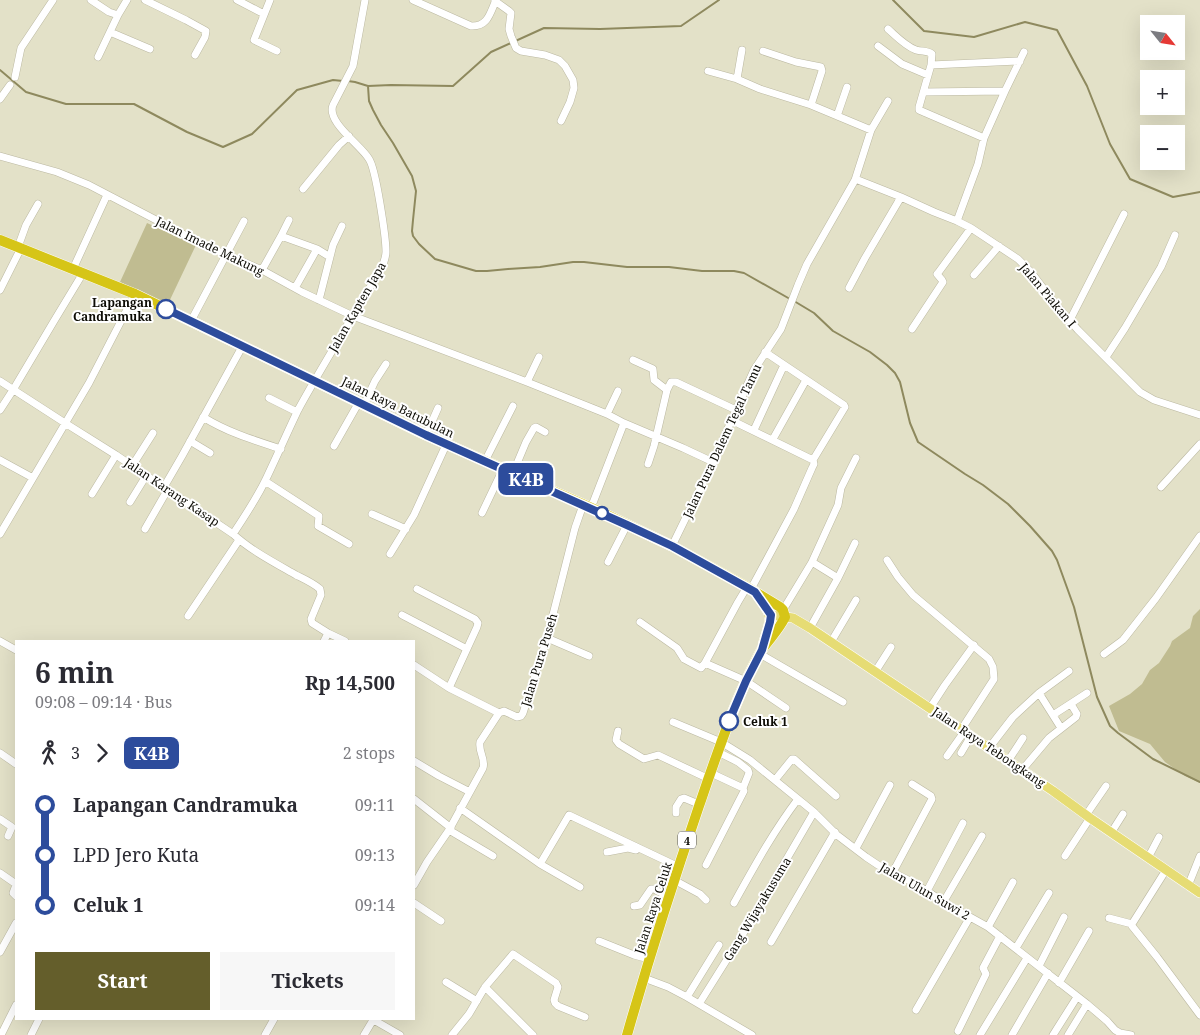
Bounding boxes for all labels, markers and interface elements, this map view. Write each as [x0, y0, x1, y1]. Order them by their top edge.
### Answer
north arrow [1140, 15, 1185, 60]
map controls [1140, 15, 1185, 170]
button: + [1140, 70, 1185, 115]
button: − [1140, 125, 1185, 170]
street label: Jalan Imade Makung [152, 212, 268, 280]
street label: Jalan Piakan I [1015, 258, 1080, 331]
street label: Jalan Kapten Japa [324, 259, 390, 356]
place label: Lapangan Candramuka [73, 294, 152, 325]
marker: Lapangan Candramuka [156, 299, 176, 319]
street label: Jalan Pura Dalem Tegal Tamu [678, 361, 765, 522]
street label: Jalan Raya Batubulan [338, 372, 457, 442]
street label: Jalan Karang Kasap [120, 453, 223, 530]
line badge: K4B [497, 463, 555, 495]
text: K4B [508, 467, 544, 491]
unlabelled marker [595, 506, 609, 520]
street label: Jalan Pura Puseh [516, 611, 561, 710]
text: 6 min [35, 653, 114, 691]
text: Rp 14,500 [305, 670, 395, 696]
text: 09:08 – 09:14 · Bus [35, 691, 172, 713]
street label: Jalan Raya Tebongkang [928, 702, 1049, 792]
marker: Celuk 1 [719, 711, 739, 731]
place label: Celuk 1 [743, 713, 788, 730]
icon: walk [35, 739, 63, 767]
icon: forward [88, 739, 116, 767]
text: K4B [134, 741, 169, 765]
text: 3 [71, 742, 80, 764]
text: 2 stops [343, 742, 395, 764]
text: Lapangan Candramuka [73, 792, 298, 818]
text: 09:11 [355, 794, 395, 816]
road number: 4 [678, 832, 696, 848]
text: LPD Jero Kuta [73, 842, 199, 868]
text: 09:13 [355, 844, 395, 866]
street label: Gang Wijayakusuma [719, 854, 795, 964]
street label: Jalan Ulun Suwi 2 [876, 858, 973, 924]
street label: Jalan Raya Celuk [630, 859, 676, 957]
text: Celuk 1 [73, 892, 144, 918]
text: 09:14 [355, 894, 395, 916]
button: Start [35, 952, 210, 1010]
button: Tickets [220, 952, 395, 1010]

